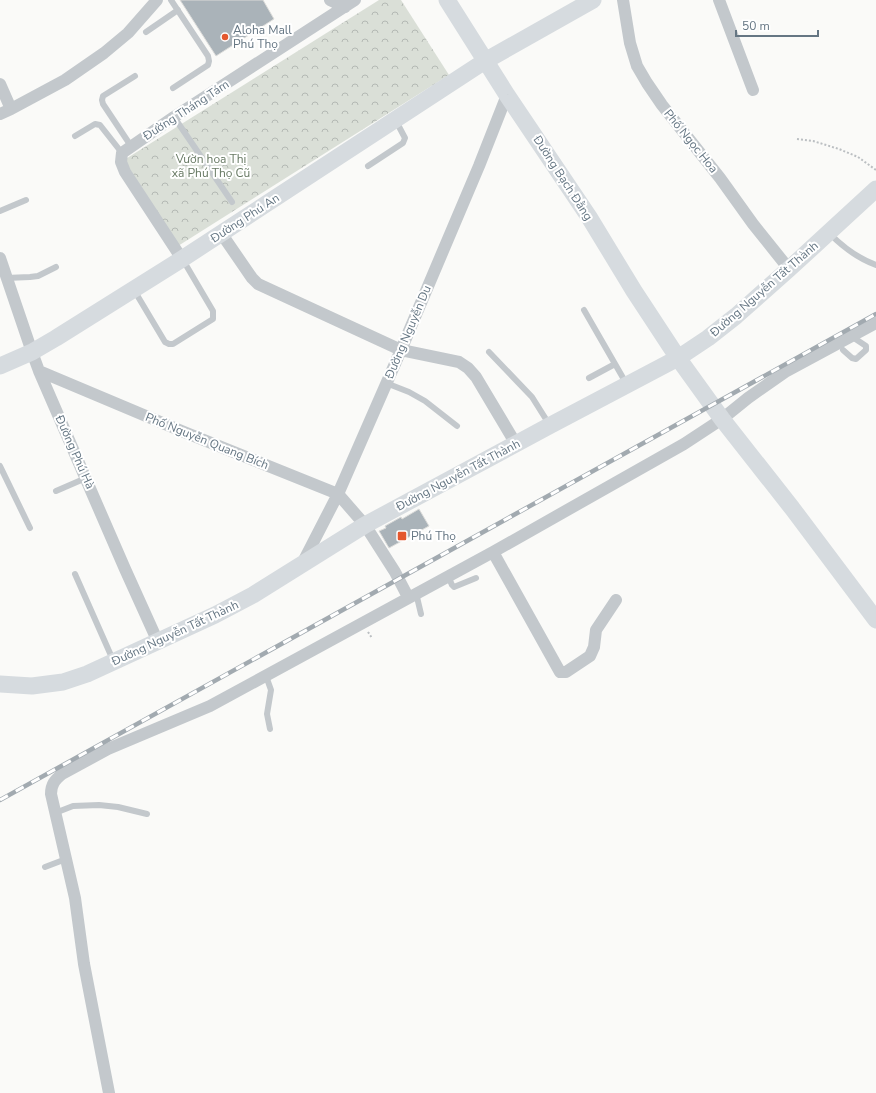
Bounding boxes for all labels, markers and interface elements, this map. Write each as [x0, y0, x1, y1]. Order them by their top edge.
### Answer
scale bar [736, 12, 818, 38]
text: 50 m [742, 18, 770, 34]
place label: Aloha Mall Phú Thọ [233, 22, 292, 52]
marker: Aloha Mall Phú Thọ [220, 32, 230, 42]
street label: Đường Tháng Tám [139, 76, 232, 144]
street label: Phố Ngọc Hoa [660, 106, 722, 176]
street label: Đường Bạch Đằng [529, 132, 596, 224]
park label: Vườn hoa Thị xã Phú Thọ Cũ [172, 151, 250, 181]
street label: Đường Phú An [207, 190, 283, 247]
street label: Đường Nguyễn Tất Thành [706, 238, 821, 341]
street label: Đường Nguyễn Du [381, 283, 435, 382]
street label: Phố Nguyễn Quang Bích [143, 409, 271, 473]
street label: Đường Phú Hà [51, 412, 98, 491]
street label: Đường Nguyễn Tất Thành [392, 435, 523, 515]
place label: Phú Thọ [411, 528, 456, 544]
marker: Phú Thọ [396, 530, 408, 542]
street label: Đường Nguyễn Tất Thành [108, 597, 241, 670]

